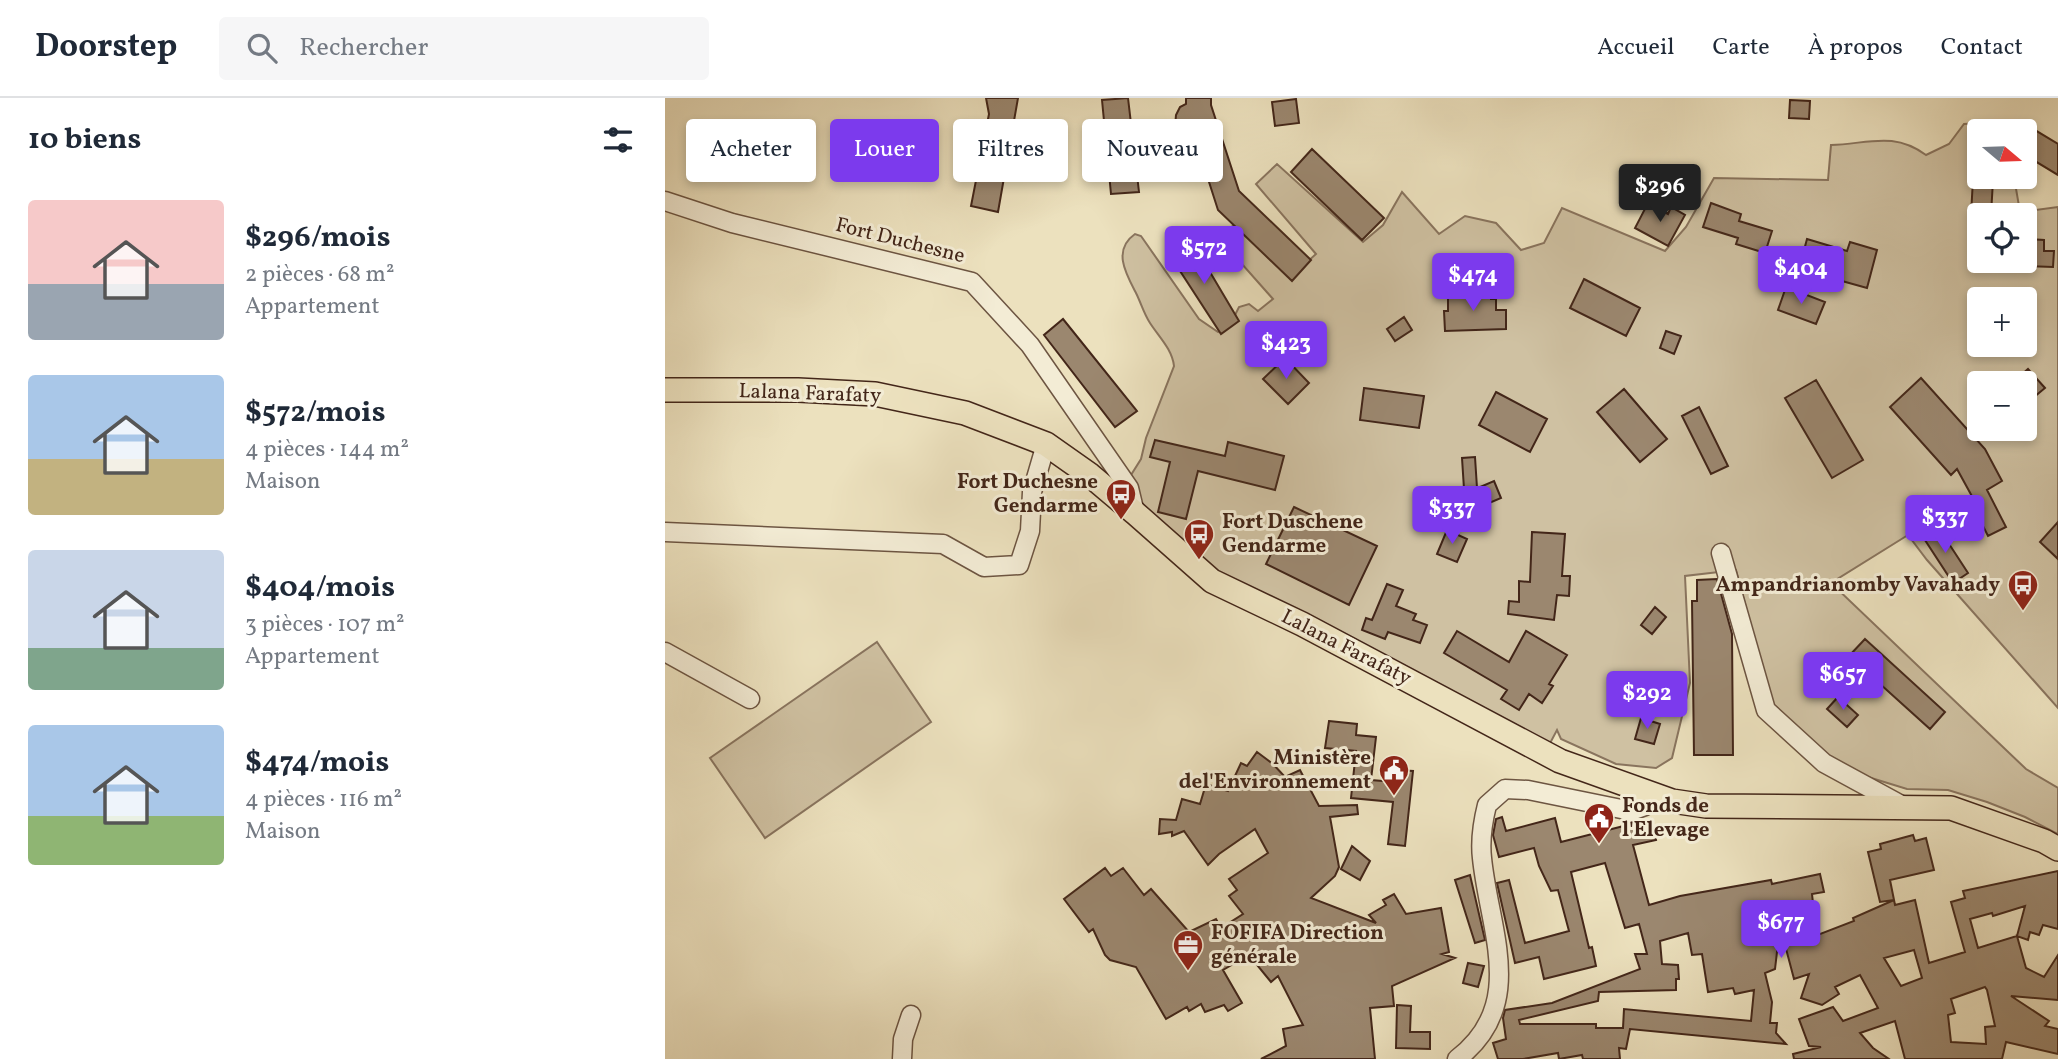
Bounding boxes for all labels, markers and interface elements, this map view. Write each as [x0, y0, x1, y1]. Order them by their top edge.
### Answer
search box [219, 17, 709, 80]
text: Doorstep [35, 25, 177, 71]
icon: search [243, 29, 281, 67]
text: Rechercher [299, 30, 428, 66]
text: Accueil [1597, 31, 1674, 65]
text: Carte [1712, 31, 1770, 65]
text: À propos [1808, 31, 1903, 65]
text: Contact [1941, 31, 2023, 65]
text: 10 biens [28, 119, 141, 161]
chip: Acheter [686, 119, 816, 182]
chip: Louer [830, 119, 939, 182]
chip: Filtres [953, 119, 1068, 182]
chip: Nouveau [1082, 119, 1223, 182]
north arrow [1967, 119, 2037, 189]
map controls [1967, 119, 2037, 441]
icon: filters [599, 121, 637, 159]
pin: $296 [1619, 164, 1701, 224]
text: $296 [1635, 171, 1685, 203]
button: locate [1967, 203, 2037, 273]
street label: Fort Duchesne [832, 211, 968, 271]
text: $296/mois [245, 217, 391, 259]
pin: $572 [1163, 226, 1245, 286]
icon: home [84, 228, 168, 312]
text: $572 [1181, 233, 1227, 265]
pin: $404 [1760, 246, 1842, 306]
text: $404 [1774, 253, 1828, 285]
pin: $474 [1432, 254, 1514, 313]
text: 2 pièces · 68 m² [245, 259, 394, 291]
text: $474 [1448, 260, 1498, 292]
button: + [1967, 287, 2037, 357]
text: Appartement [245, 291, 380, 323]
pin: $423 [1245, 322, 1327, 381]
text: $423 [1261, 328, 1311, 360]
button: − [1967, 371, 2037, 441]
street label: Lalana Farafaty [738, 377, 882, 411]
text: $572/mois [245, 392, 386, 434]
icon: home [84, 403, 168, 487]
text: 4 pièces · 144 m² [245, 434, 409, 466]
text: Maison [245, 466, 321, 498]
place label: Fort Duchesne Gendarme [957, 468, 1098, 521]
bus stop icon: Fort Duchesne Gendarme [1104, 477, 1138, 521]
pin: $337 [1411, 486, 1493, 546]
text: $337 [1428, 493, 1476, 525]
pin: $337 [1904, 496, 1986, 555]
text: $337 [1921, 502, 1969, 534]
place label: Fort Duschene Gendarme [1222, 508, 1363, 561]
bus stop icon: Fort Duschene Gendarme [1182, 517, 1216, 561]
text: $404/mois [245, 567, 395, 609]
bus stop icon: Ampandrianomby Vavahady [2006, 568, 2040, 612]
place label: Ampandrianomby Vavahady [1716, 571, 2000, 600]
icon: home [84, 578, 168, 662]
street label: Lalana Farafaty [1276, 603, 1417, 694]
text: 3 pièces · 107 m² [245, 609, 405, 641]
text: Appartement [245, 641, 380, 673]
pin: $657 [1802, 652, 1884, 712]
text: $657 [1819, 659, 1867, 691]
pin: $292 [1606, 672, 1688, 731]
text: $292 [1622, 678, 1672, 710]
text: $474/mois [245, 742, 389, 784]
place label: Ministère del'Environnement [1179, 744, 1371, 797]
icon: home [84, 753, 168, 837]
public building icon: Ministère del'Environnement [1377, 753, 1411, 797]
text: 4 pièces · 116 m² [245, 784, 402, 816]
place label: Fonds de l'Elevage [1622, 792, 1709, 845]
public building icon: Fonds de l'Elevage [1582, 801, 1616, 845]
text: Maison [245, 816, 321, 848]
pin: $677 [1740, 900, 1822, 960]
text: $677 [1757, 907, 1805, 939]
place label: FOFIFA Direction générale [1211, 919, 1384, 972]
office icon: FOFIFA Direction générale [1171, 928, 1205, 972]

